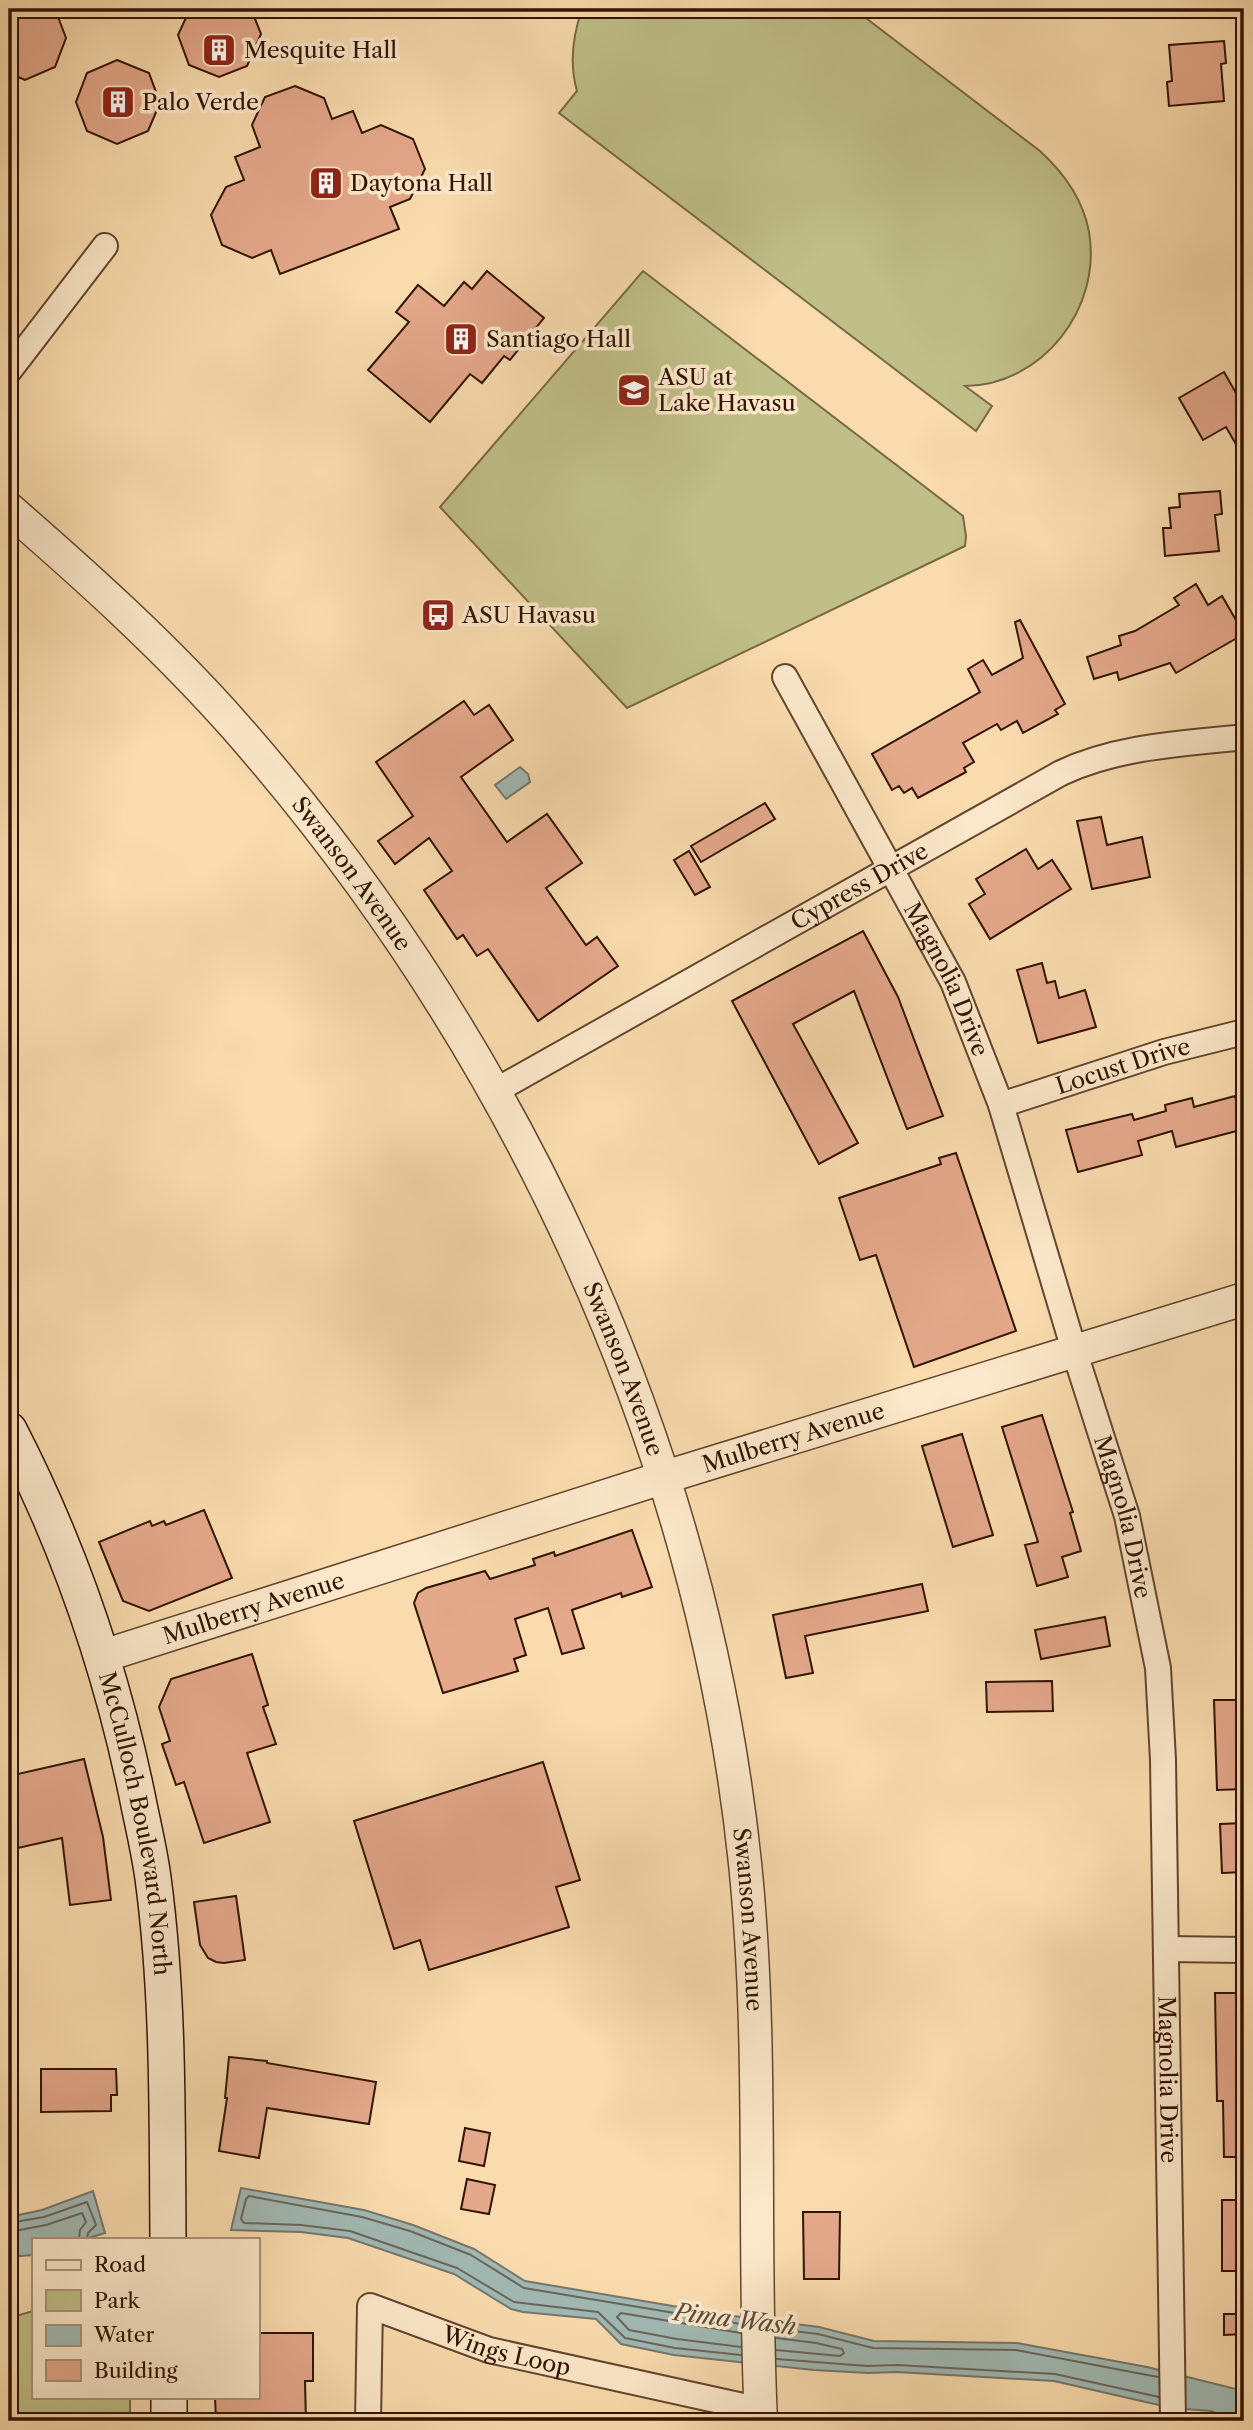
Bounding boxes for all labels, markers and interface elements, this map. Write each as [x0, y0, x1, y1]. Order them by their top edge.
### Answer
building icon: Mesquite Hall [200, 31, 238, 69]
place label: Mesquite Hall [244, 36, 397, 64]
building icon: Palo Verde [99, 83, 137, 121]
place label: Palo Verde [142, 88, 259, 116]
building icon: Daytona Hall [307, 164, 345, 202]
place label: Daytona Hall [350, 169, 493, 197]
building icon: Santiago Hall [442, 320, 480, 358]
place label: Santiago Hall [486, 325, 631, 353]
place label: ASU at Lake Havasu [657, 363, 796, 417]
school or university icon: ASU at Lake Havasu [615, 371, 653, 409]
bus stop icon: ASU Havasu [419, 596, 457, 634]
place label: ASU Havasu [461, 601, 596, 629]
street label: Swanson Avenue [286, 791, 418, 956]
street label: Cypress Drive [786, 837, 933, 936]
street label: Magnolia Drive [898, 897, 995, 1060]
street label: Locust Drive [1052, 1032, 1193, 1100]
street label: Swanson Avenue [577, 1278, 669, 1460]
street label: Mulberry Avenue [699, 1396, 888, 1479]
street label: Magnolia Drive [1088, 1432, 1157, 1601]
street label: Mulberry Avenue [159, 1566, 348, 1650]
street label: McCulloch Boulevard North [93, 1668, 176, 1976]
street label: Swanson Avenue [727, 1826, 769, 2012]
street label: Magnolia Drive [1153, 1996, 1183, 2164]
legend [32, 2238, 259, 2398]
text: Road [94, 2252, 146, 2277]
text: Park [94, 2288, 140, 2313]
water label: Pima Wash [670, 2297, 798, 2341]
street label: Wings Loop [437, 2319, 573, 2382]
text: Water [93, 2322, 154, 2347]
text: Building [94, 2358, 179, 2383]

